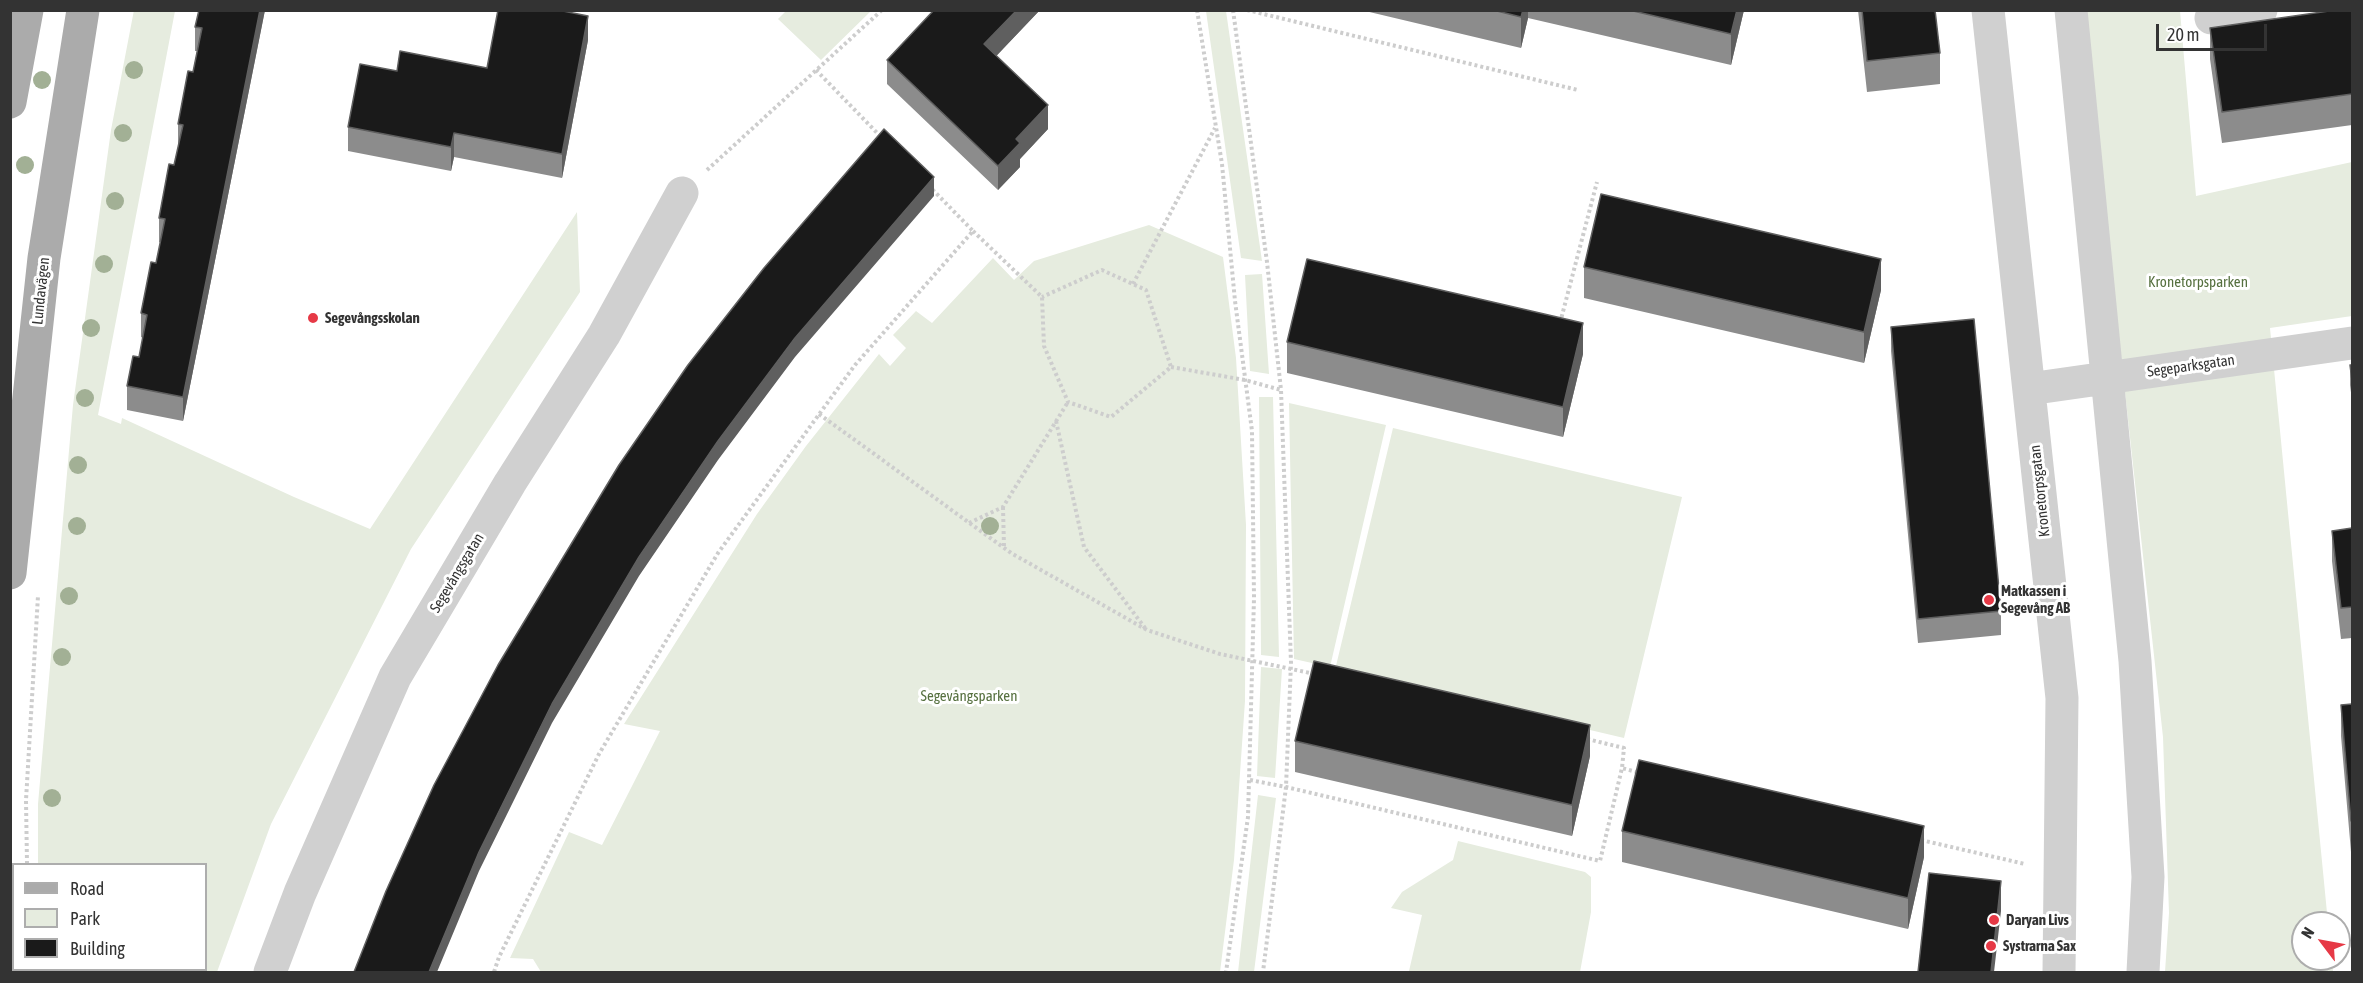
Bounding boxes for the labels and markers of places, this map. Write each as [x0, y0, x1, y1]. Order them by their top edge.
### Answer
place label: Segevångsskolan [325, 309, 420, 327]
marker: Segevångsskolan [306, 311, 320, 325]
place label: Matkassen i Segevång AB [2001, 582, 2070, 617]
marker: Matkassen i Segevång AB [1982, 593, 1996, 607]
place label: Daryan Livs [2006, 911, 2069, 929]
marker: Daryan Livs [1987, 913, 2001, 927]
place label: Systrarna Sax [2003, 937, 2076, 955]
marker: Systrarna Sax [1984, 939, 1998, 953]

